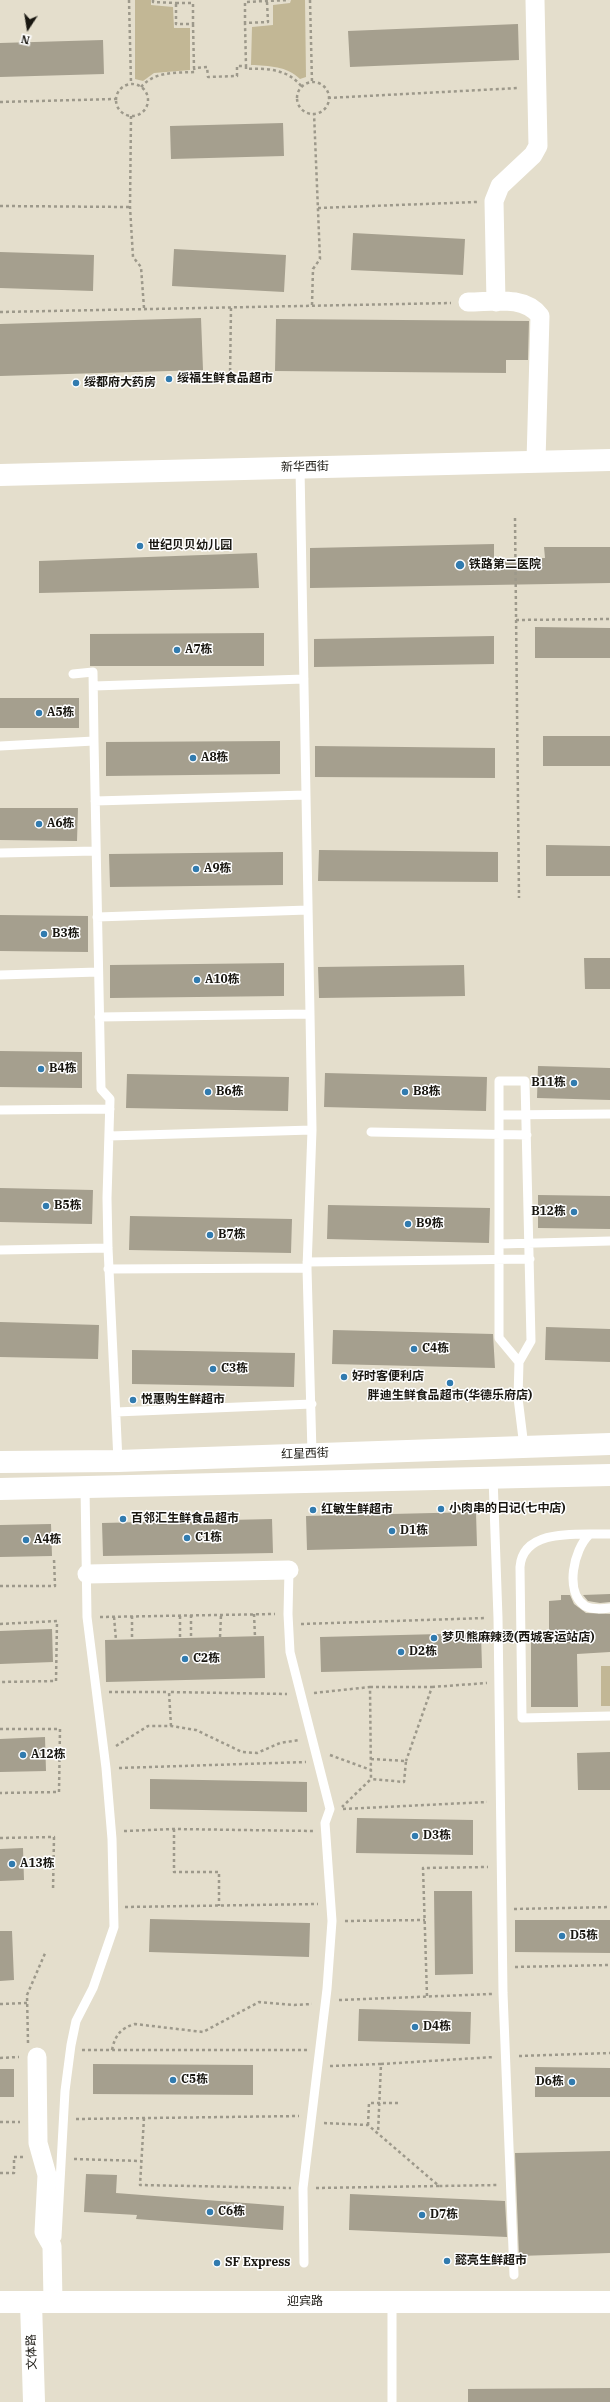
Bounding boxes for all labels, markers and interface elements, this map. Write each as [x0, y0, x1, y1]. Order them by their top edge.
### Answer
north arrow [8, 8, 48, 48]
text: N [20, 32, 31, 47]
place label: 绥福生鲜食品超市 [177, 372, 273, 386]
marker: 绥福生鲜食品超市 [164, 374, 174, 384]
place label: 绥都府大药房 [84, 376, 156, 390]
marker: 绥都府大药房 [71, 378, 81, 388]
street label: 新华西街 [281, 459, 329, 475]
place label: 世纪贝贝幼儿园 [148, 539, 232, 553]
marker: 世纪贝贝幼儿园 [135, 541, 145, 551]
place label: 铁路第二医院 [469, 558, 541, 572]
marker: 铁路第二医院 [454, 559, 466, 571]
place label: A7栋 [185, 643, 213, 657]
marker: A7栋 [172, 645, 182, 655]
place label: A5栋 [47, 706, 75, 720]
marker: A5栋 [34, 708, 44, 718]
place label: A8栋 [201, 751, 229, 765]
marker: A8栋 [188, 753, 198, 763]
place label: A6栋 [47, 817, 75, 831]
marker: A6栋 [34, 819, 44, 829]
place label: A9栋 [204, 862, 232, 876]
marker: A9栋 [191, 864, 201, 874]
place label: B3栋 [52, 927, 80, 941]
marker: B3栋 [39, 929, 49, 939]
place label: A10栋 [205, 973, 240, 987]
marker: A10栋 [192, 975, 202, 985]
place label: B4栋 [49, 1062, 77, 1076]
marker: B4栋 [36, 1064, 46, 1074]
place label: B11栋 [531, 1076, 566, 1090]
marker: B11栋 [569, 1078, 579, 1088]
place label: B6栋 [216, 1085, 244, 1099]
place label: B8栋 [413, 1085, 441, 1099]
marker: B6栋 [203, 1087, 213, 1097]
marker: B8栋 [400, 1087, 410, 1097]
place label: B5栋 [54, 1199, 82, 1213]
marker: B5栋 [41, 1201, 51, 1211]
place label: B12栋 [531, 1205, 566, 1219]
marker: B12栋 [569, 1207, 579, 1217]
place label: B9栋 [416, 1217, 444, 1231]
marker: B9栋 [403, 1219, 413, 1229]
place label: B7栋 [218, 1228, 246, 1242]
marker: B7栋 [205, 1230, 215, 1240]
place label: C4栋 [422, 1342, 449, 1356]
marker: C4栋 [409, 1344, 419, 1354]
place label: C3栋 [221, 1362, 248, 1376]
marker: C3栋 [208, 1364, 218, 1374]
place label: 好时客便利店 [352, 1370, 424, 1384]
marker: 好时客便利店 [339, 1372, 349, 1382]
marker: 胖迪生鲜食品超市(华德乐府店) [445, 1378, 455, 1388]
place label: 胖迪生鲜食品超市(华德乐府店) [368, 1389, 532, 1403]
place label: 悦惠购生鲜超市 [141, 1393, 225, 1407]
marker: 悦惠购生鲜超市 [128, 1395, 138, 1405]
street label: 红星西街 [281, 1446, 329, 1462]
place label: 小肉串的日记(七中店) [449, 1502, 566, 1516]
place label: 红敏生鲜超市 [321, 1503, 393, 1517]
marker: 小肉串的日记(七中店) [436, 1504, 446, 1514]
marker: 红敏生鲜超市 [308, 1505, 318, 1515]
place label: 百邻汇生鲜食品超市 [131, 1512, 239, 1526]
marker: 百邻汇生鲜食品超市 [118, 1514, 128, 1524]
place label: D1栋 [400, 1524, 428, 1538]
marker: D1栋 [387, 1526, 397, 1536]
place label: C1栋 [195, 1531, 222, 1545]
place label: A4栋 [34, 1533, 62, 1547]
marker: C1栋 [182, 1533, 192, 1543]
marker: A4栋 [21, 1535, 31, 1545]
place label: 梦贝熊麻辣烫(西城客运站店) [442, 1631, 595, 1645]
marker: 梦贝熊麻辣烫(西城客运站店) [429, 1633, 439, 1643]
place label: D2栋 [409, 1645, 437, 1659]
marker: D2栋 [396, 1647, 406, 1657]
place label: C2栋 [193, 1652, 220, 1666]
marker: C2栋 [180, 1654, 190, 1664]
place label: A12栋 [31, 1748, 66, 1762]
marker: A12栋 [18, 1750, 28, 1760]
place label: D3栋 [423, 1829, 451, 1843]
marker: D3栋 [410, 1831, 420, 1841]
place label: A13栋 [20, 1857, 55, 1871]
marker: A13栋 [7, 1859, 17, 1869]
place label: D5栋 [570, 1929, 598, 1943]
marker: D5栋 [557, 1931, 567, 1941]
place label: D4栋 [423, 2020, 451, 2034]
marker: D4栋 [410, 2022, 420, 2032]
place label: C5栋 [181, 2073, 208, 2087]
marker: C5栋 [168, 2075, 178, 2085]
place label: D6栋 [536, 2075, 564, 2089]
marker: D6栋 [567, 2077, 577, 2087]
place label: C6栋 [218, 2205, 245, 2219]
marker: C6栋 [205, 2207, 215, 2217]
place label: D7栋 [430, 2208, 458, 2222]
marker: D7栋 [417, 2210, 427, 2220]
place label: 懿亮生鲜超市 [455, 2254, 527, 2268]
place label: SF Express [225, 2256, 290, 2270]
marker: 懿亮生鲜超市 [442, 2256, 452, 2266]
marker: SF Express [212, 2258, 222, 2268]
street label: 迎宾路 [287, 2295, 323, 2309]
street label: 文体路 [24, 2334, 40, 2370]

